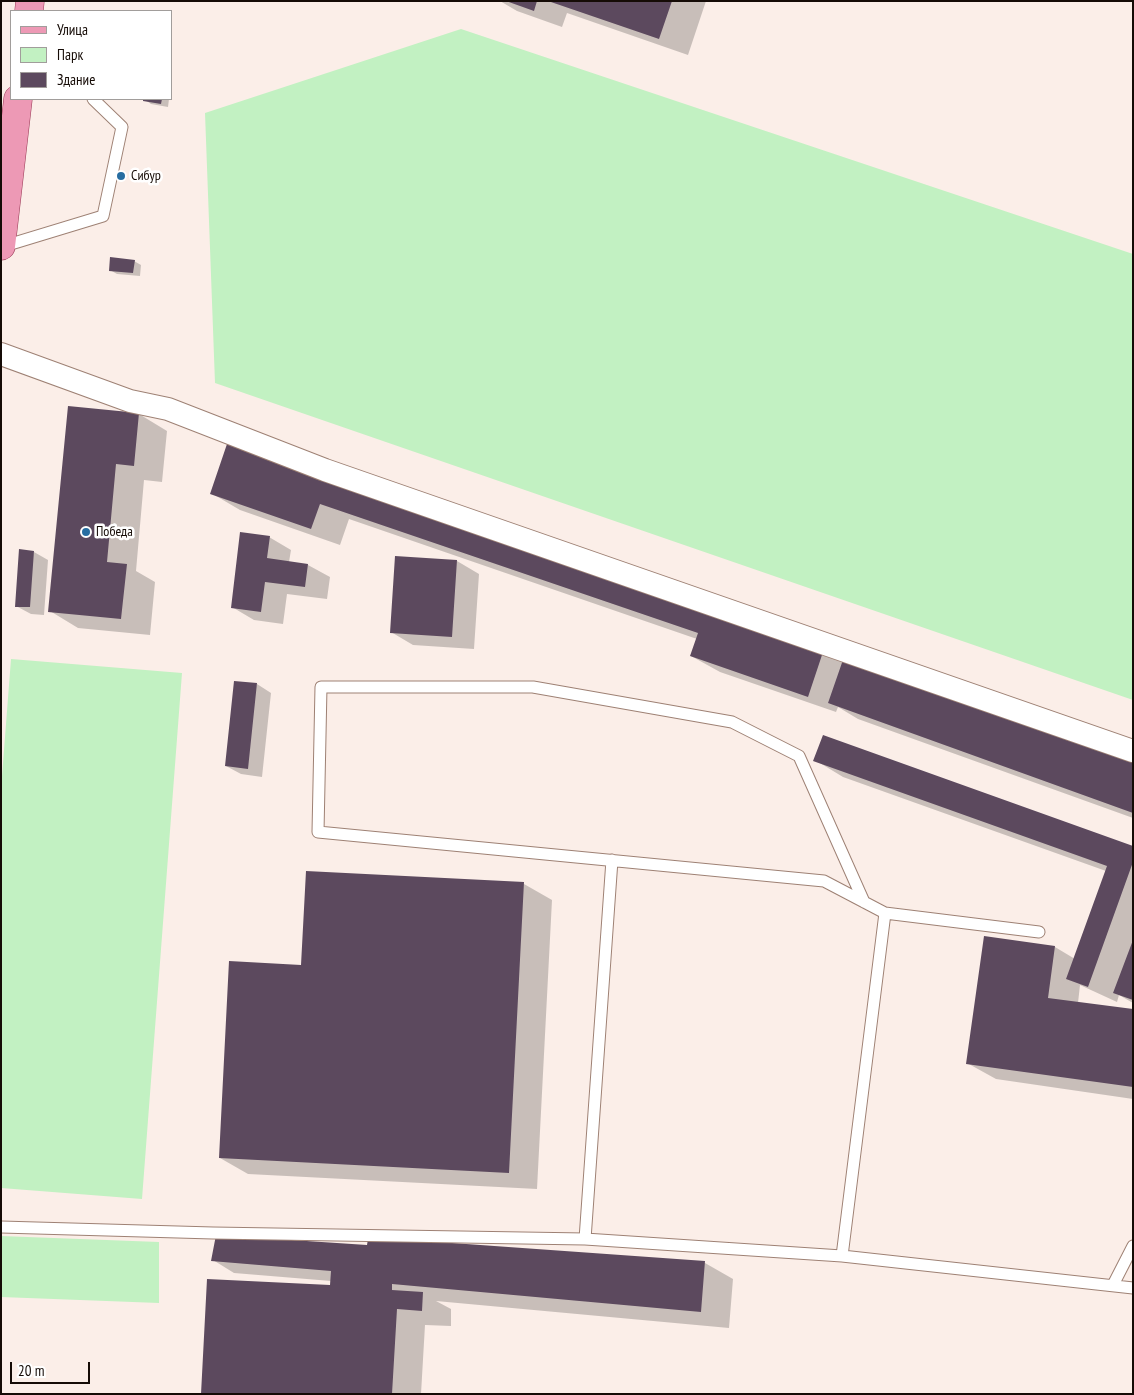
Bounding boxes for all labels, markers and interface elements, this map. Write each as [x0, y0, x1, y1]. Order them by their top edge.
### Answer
legend [10, 10, 172, 100]
text: Улица [57, 20, 88, 39]
text: Парк [57, 45, 83, 64]
text: Здание [57, 70, 95, 89]
place label: Сибур [131, 168, 161, 184]
marker: Сибур [115, 170, 127, 182]
place label: Победа [96, 524, 133, 540]
marker: Победа [80, 526, 92, 538]
scale bar [12, 1352, 92, 1384]
text: 20 m [18, 1361, 44, 1380]

